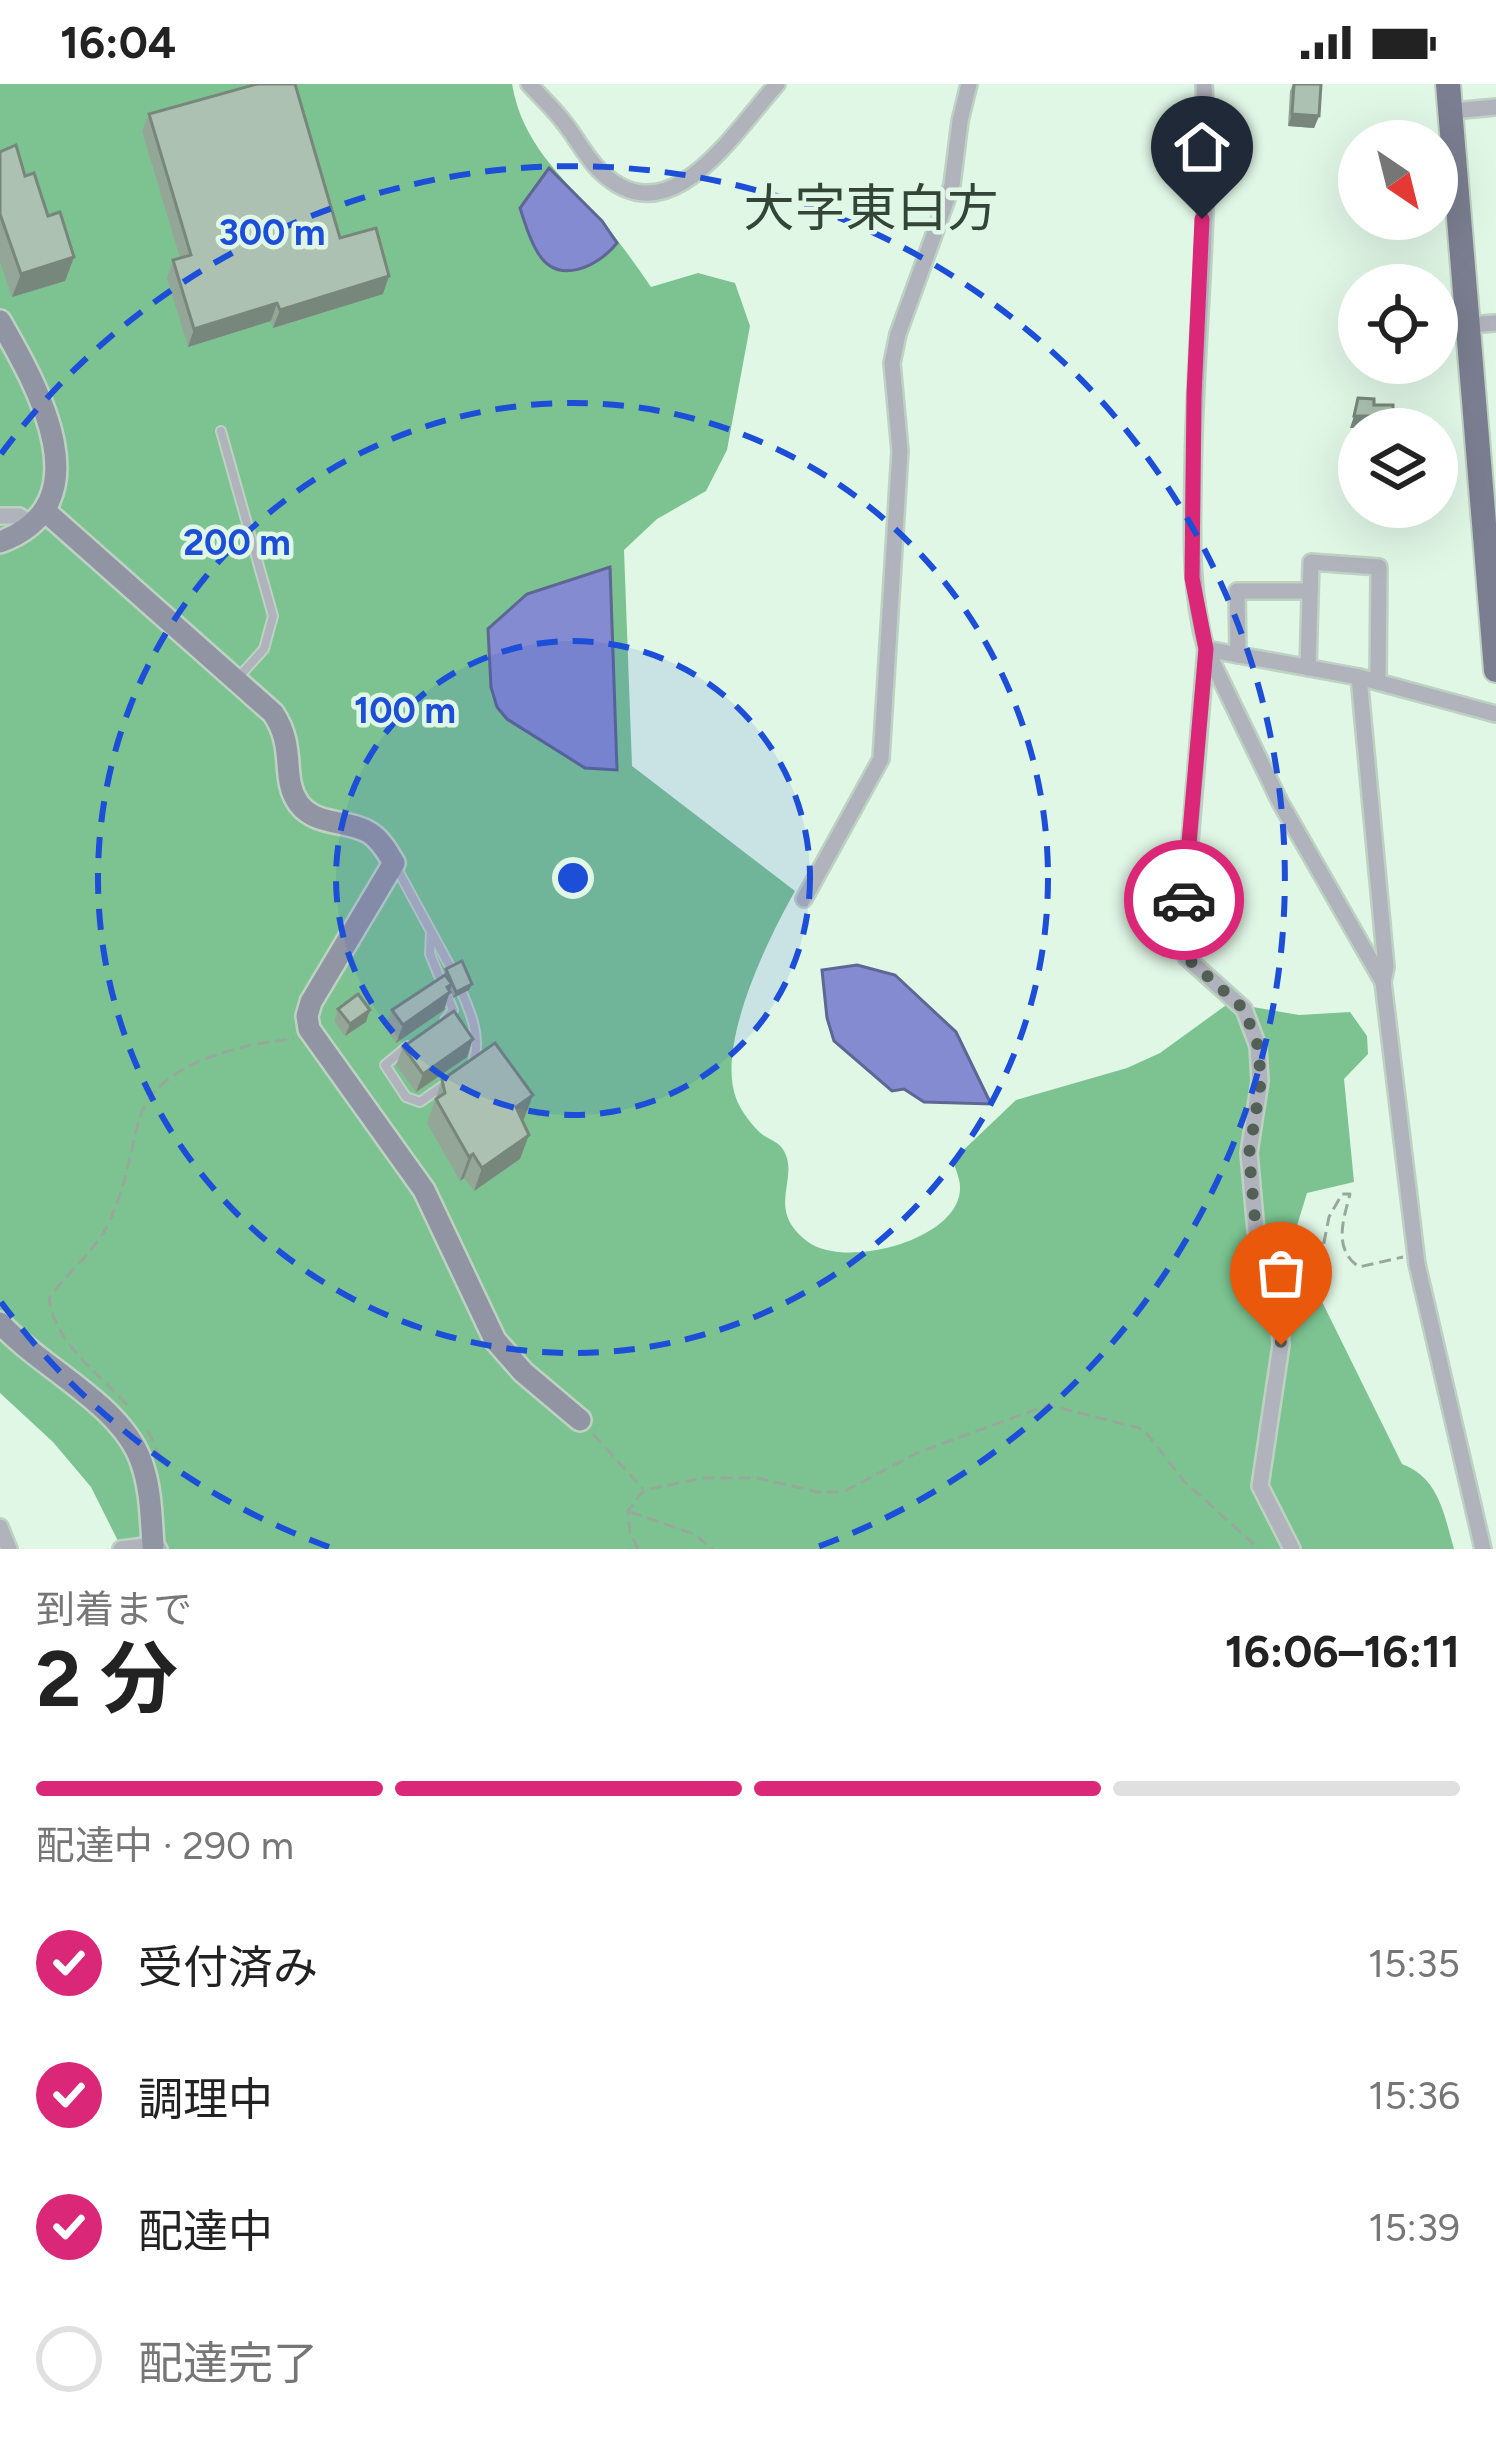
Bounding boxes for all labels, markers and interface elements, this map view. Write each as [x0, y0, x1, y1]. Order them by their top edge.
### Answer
text: 16:04 [60, 15, 176, 69]
pin [1151, 96, 1253, 219]
icon: home [1169, 114, 1235, 180]
north arrow [1338, 120, 1458, 240]
map controls [1338, 120, 1458, 528]
district label: 大字東白方 [743, 178, 999, 239]
text: 300 m [219, 211, 325, 254]
button: locate [1338, 264, 1458, 384]
button: layers [1338, 408, 1458, 528]
text: 200 m [183, 521, 291, 564]
text: 100 m [354, 689, 456, 732]
courier [1124, 840, 1244, 960]
centre of rings [552, 857, 594, 899]
icon: car [1151, 867, 1217, 933]
pin [1230, 1222, 1332, 1345]
icon: bag [1248, 1240, 1314, 1306]
text: 到着まで [36, 1586, 192, 1633]
text: 16:06–16:11 [1225, 1624, 1460, 1678]
text: 2 分 [36, 1632, 178, 1726]
text: 配達中 · 290 m [36, 1822, 294, 1869]
icon: check [36, 1930, 102, 1996]
text: 受付済み [138, 1940, 318, 1994]
text: 15:35 [1368, 1940, 1460, 1987]
icon: check [36, 2062, 102, 2128]
text: 調理中 [138, 2072, 273, 2126]
text: 15:36 [1368, 2072, 1460, 2119]
icon: check [36, 2194, 102, 2260]
text: 配達中 [138, 2204, 273, 2258]
text: 15:39 [1368, 2204, 1460, 2251]
text: 配達完了 [138, 2336, 318, 2390]

